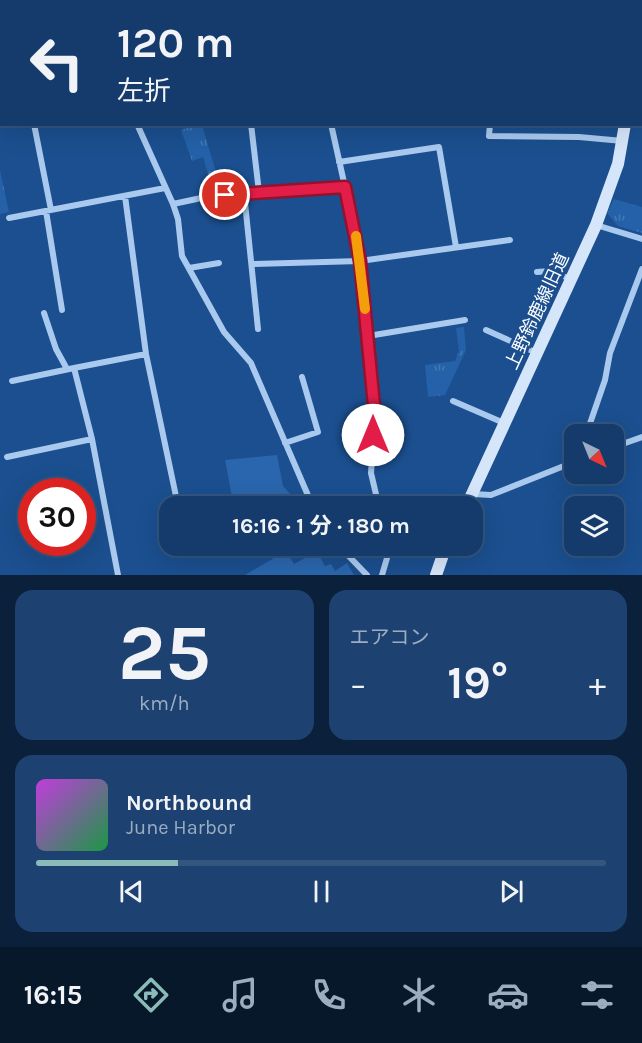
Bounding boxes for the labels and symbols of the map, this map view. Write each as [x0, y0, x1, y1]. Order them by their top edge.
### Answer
pin [199, 169, 250, 220]
street label: 上野鈴鹿線旧道 [500, 249, 574, 373]
position arrow [341, 403, 405, 467]
north arrow [564, 424, 624, 484]
speed limit sign: 30 [18, 478, 96, 556]

